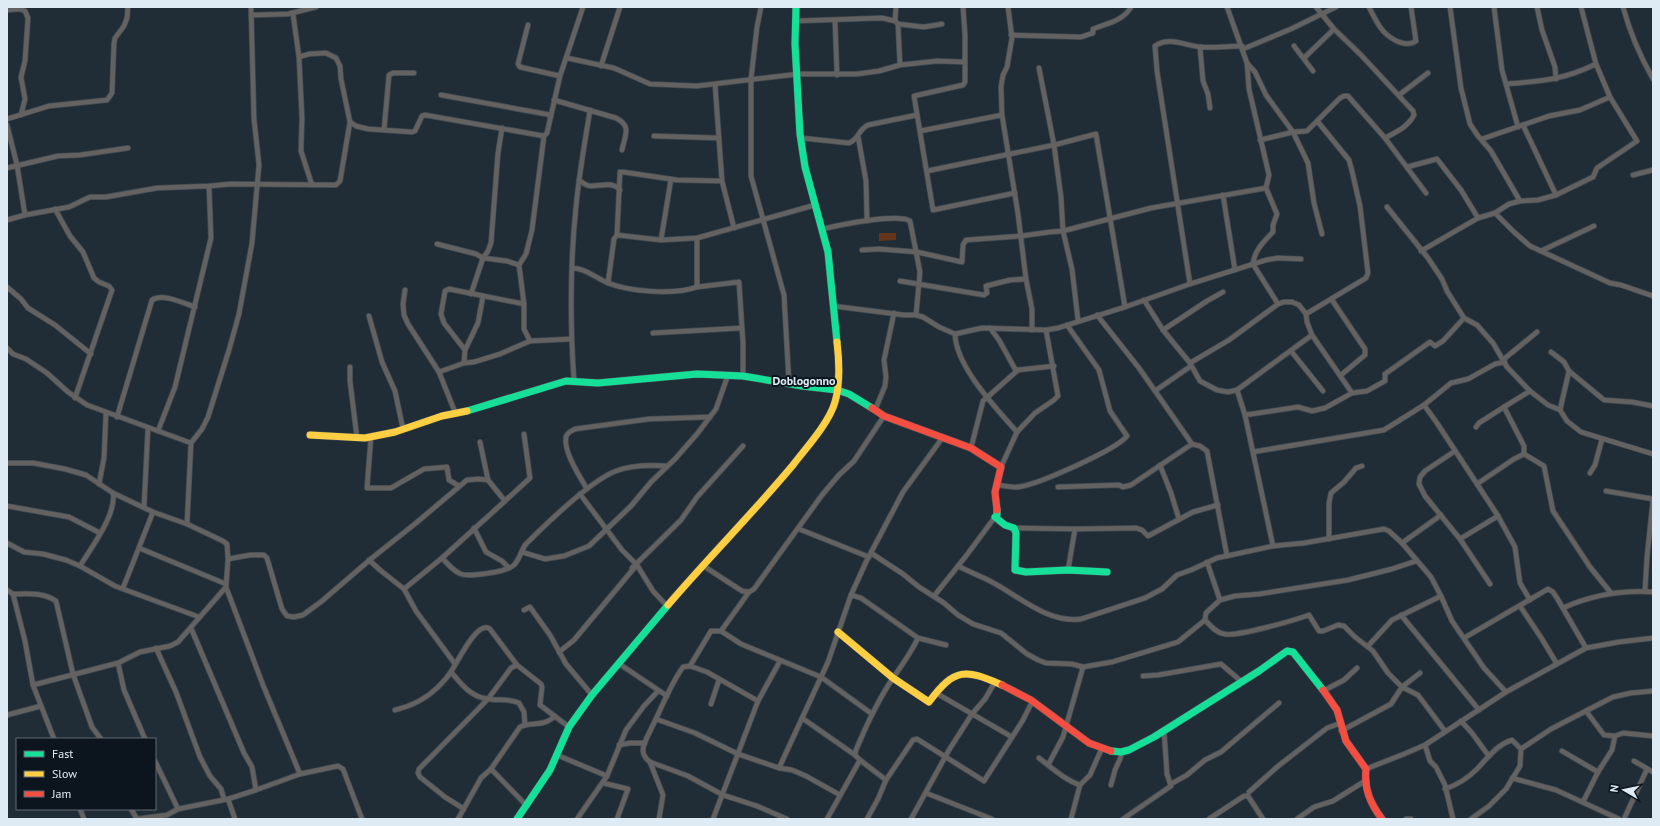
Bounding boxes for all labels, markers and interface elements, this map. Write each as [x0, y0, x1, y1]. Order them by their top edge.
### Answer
district label: Doblogonno [772, 373, 836, 388]
legend [16, 738, 156, 810]
text: Fast [52, 746, 73, 761]
text: Slow [52, 766, 77, 781]
north arrow [1604, 770, 1644, 810]
text: N [1607, 784, 1622, 793]
text: Jam [51, 786, 71, 801]

